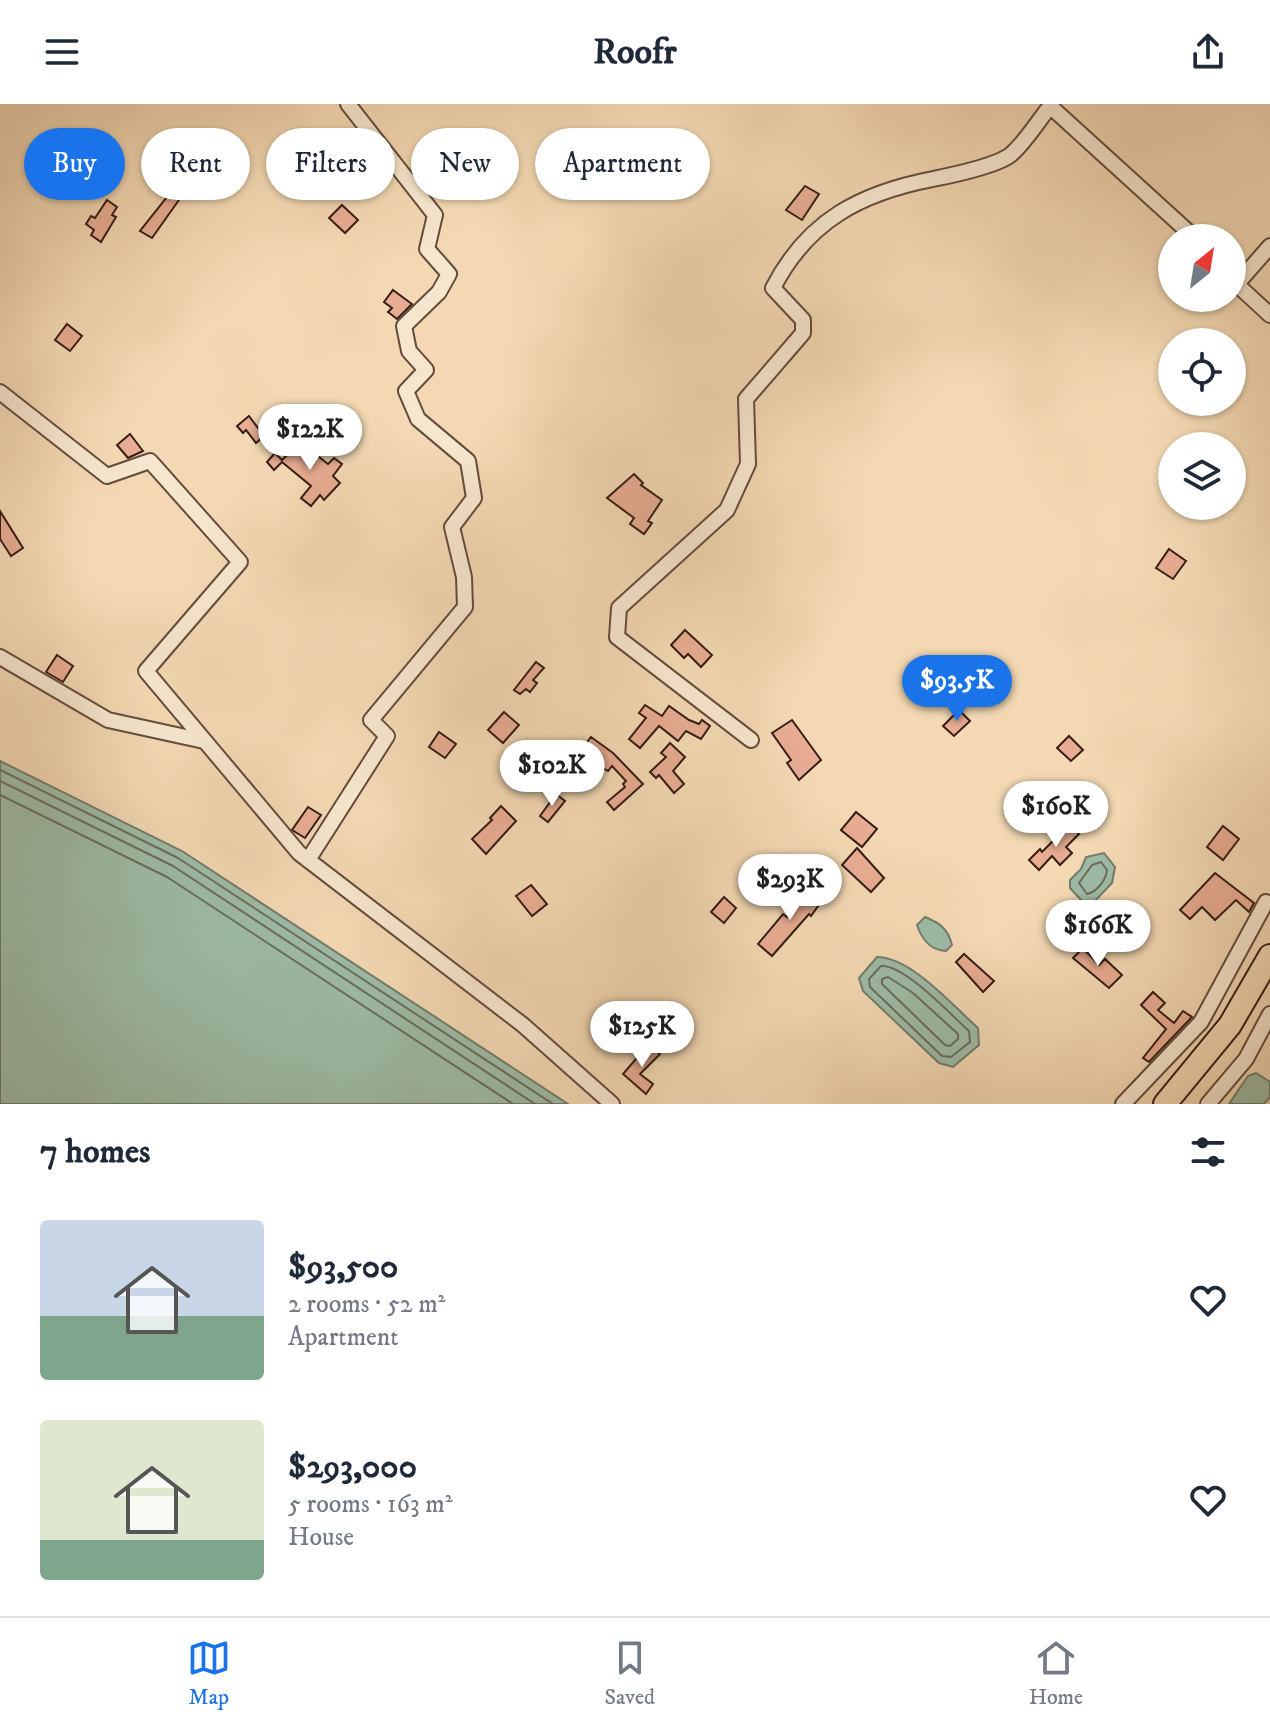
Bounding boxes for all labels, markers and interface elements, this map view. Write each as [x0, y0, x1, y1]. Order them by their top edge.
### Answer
icon: menu [40, 30, 84, 74]
text: Roofr [593, 30, 677, 75]
icon: share [1186, 30, 1230, 74]
chip: Buy [24, 128, 125, 200]
chip: Rent [141, 128, 250, 200]
chip: Filters [266, 128, 395, 200]
chip: New [411, 128, 519, 200]
chip: Apartment [535, 128, 710, 200]
north arrow [1158, 224, 1246, 312]
map controls [1158, 224, 1246, 520]
button: locate [1158, 328, 1246, 416]
pin: $122K [254, 404, 366, 472]
text: $122K [276, 413, 344, 446]
button: layers [1158, 432, 1246, 520]
pin: $93.5K [892, 655, 1022, 723]
text: $93.5K [920, 664, 994, 697]
pin: $102K [496, 740, 608, 808]
text: $102K [518, 749, 586, 782]
pin: $160K [1000, 781, 1112, 849]
text: $160K [1021, 790, 1091, 823]
pin: $293K [734, 854, 846, 922]
text: $293K [756, 863, 824, 896]
pin: $166K [1042, 900, 1154, 968]
text: $166K [1064, 909, 1132, 942]
pin: $125K [586, 1001, 698, 1069]
text: $125K [608, 1010, 676, 1043]
icon: filters [1186, 1130, 1230, 1174]
text: 7 homes [40, 1131, 150, 1173]
text: $93,500 [288, 1246, 398, 1288]
icon: home [104, 1252, 200, 1348]
icon: heart [1186, 1278, 1230, 1322]
text: 2 rooms · 52 m² [288, 1288, 445, 1321]
text: Apartment [288, 1321, 399, 1354]
text: $293,000 [288, 1446, 417, 1488]
icon: home [104, 1452, 200, 1548]
icon: heart [1186, 1478, 1230, 1522]
text: 5 rooms · 163 m² [288, 1488, 453, 1521]
text: House [288, 1521, 354, 1554]
tab: Map [187, 1636, 231, 1711]
tab: Saved [605, 1636, 655, 1711]
tab: Home [1029, 1636, 1083, 1711]

